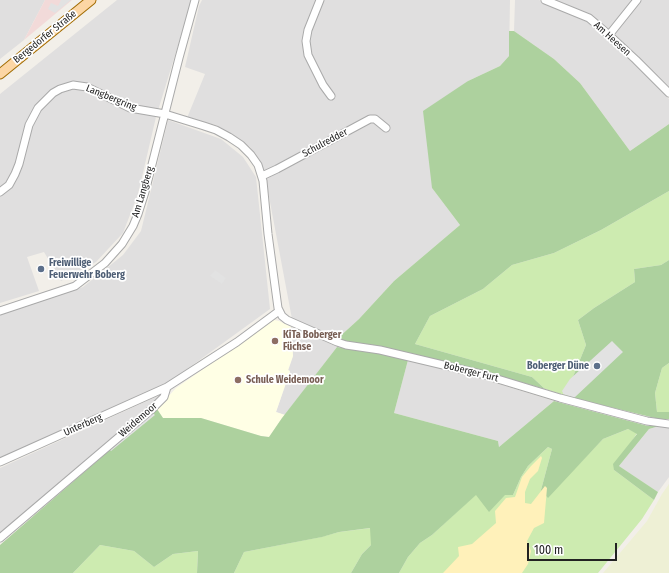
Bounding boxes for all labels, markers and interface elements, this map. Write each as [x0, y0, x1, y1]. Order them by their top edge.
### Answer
street label: Bergedorfer Straße [11, 8, 79, 66]
street label: Am Heesen [591, 19, 633, 59]
street label: Langbergring [84, 82, 138, 114]
street label: Schulredder [300, 126, 350, 160]
street label: Am Langberg [130, 165, 156, 219]
place label: Freiwillige Feuerwehr Boberg [49, 257, 125, 280]
marker: Freiwillige Feuerwehr Boberg [36, 264, 46, 274]
place label: KiTa Boberger Füchse [283, 329, 341, 352]
marker: KiTa Boberger Füchse [270, 336, 280, 346]
street label: Boberger Furt [443, 359, 499, 385]
place label: Boberger Düne [527, 360, 589, 372]
marker: Boberger Düne [592, 361, 602, 371]
place label: Schule Weidemoor [246, 374, 324, 386]
marker: Schule Weidemoor [233, 375, 243, 385]
street label: Weidemoor [116, 400, 160, 440]
street label: Unterberg [62, 411, 104, 439]
scale bar [529, 535, 619, 561]
text: 100 m [534, 543, 563, 557]

